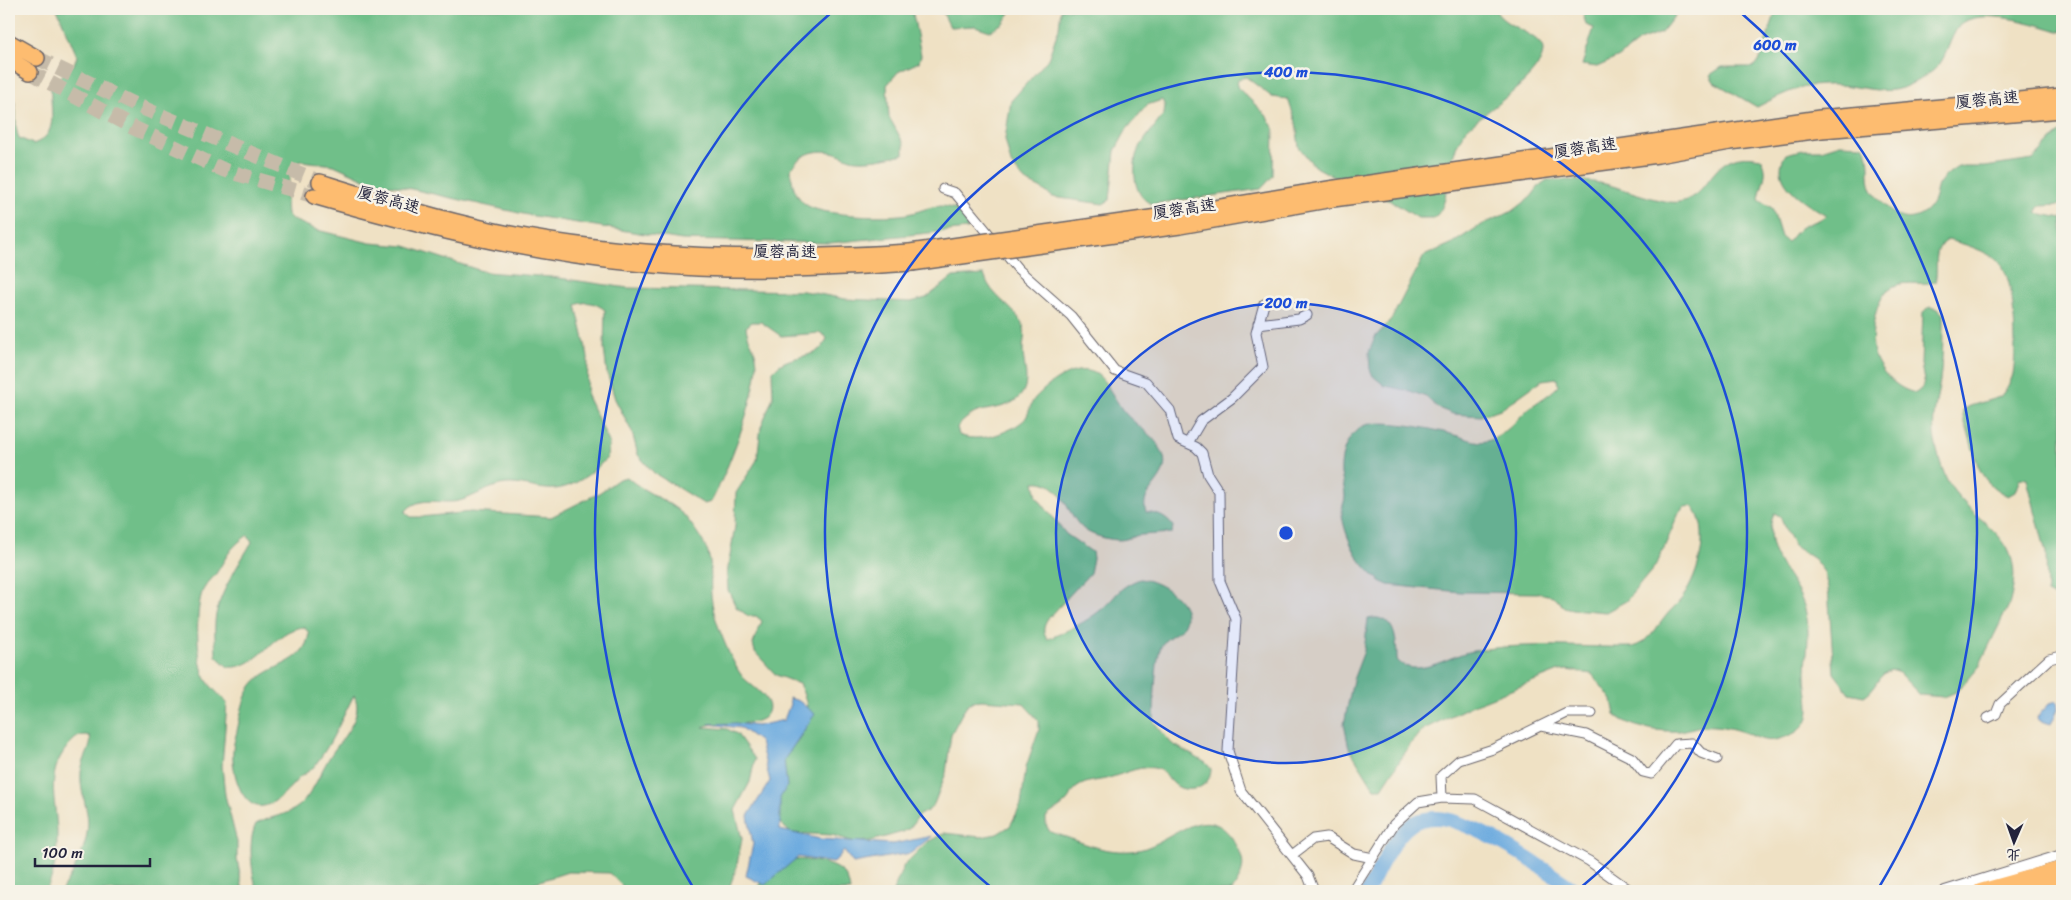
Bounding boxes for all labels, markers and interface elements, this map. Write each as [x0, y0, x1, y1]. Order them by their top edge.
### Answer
text: 600 m [1753, 32, 1797, 58]
text: 400 m [1263, 59, 1308, 85]
street label: 厦蓉高速 [1954, 82, 2020, 117]
street label: 厦蓉高速 [1551, 129, 1619, 166]
street label: 厦蓉高速 [354, 177, 424, 222]
street label: 厦蓉高速 [1150, 190, 1218, 227]
street label: 厦蓉高速 [753, 237, 817, 266]
text: 200 m [1263, 290, 1308, 316]
centre of rings [1277, 524, 1295, 542]
north arrow [1988, 818, 2038, 868]
scale bar [35, 835, 150, 867]
text: 100 m [42, 840, 83, 866]
text: 北 [2006, 842, 2021, 867]

